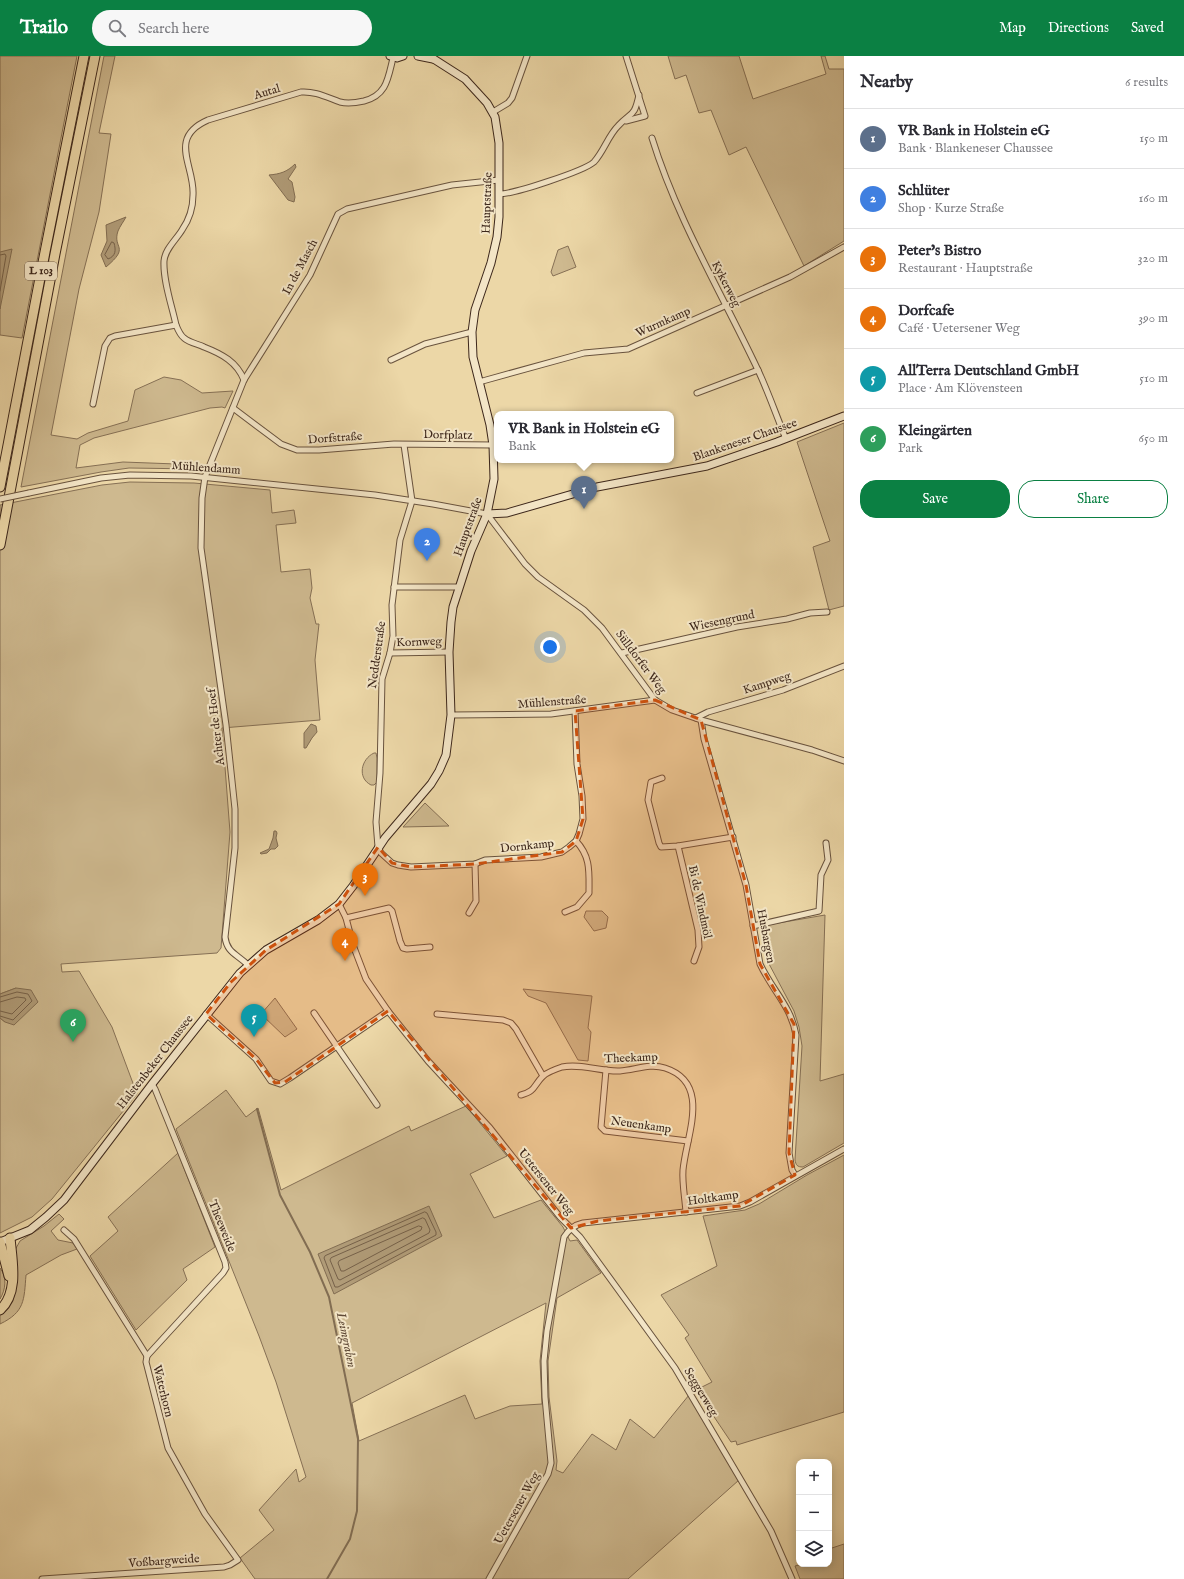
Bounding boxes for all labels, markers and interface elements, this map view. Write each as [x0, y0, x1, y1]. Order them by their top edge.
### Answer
search box [92, 10, 372, 46]
text: Trailo [20, 16, 68, 40]
icon: search [106, 17, 128, 39]
text: Search here [138, 19, 209, 38]
text: Map [999, 19, 1026, 37]
text: Directions [1048, 19, 1109, 37]
text: Saved [1131, 19, 1164, 37]
text: Nearby [860, 72, 913, 93]
text: 6 results [1125, 74, 1168, 91]
street label: Autal [251, 81, 283, 103]
text: VR Bank in Holstein eG [898, 121, 1050, 140]
text: 1 [871, 130, 875, 147]
text: 150 m [1139, 130, 1168, 147]
text: Bank · Blankeneser Chaussee [898, 140, 1053, 157]
street label: Hauptstraße [478, 171, 497, 234]
text: Schlüter [898, 181, 949, 200]
text: 2 [870, 190, 876, 207]
text: 160 m [1138, 190, 1168, 207]
text: Shop · Kurze Straße [898, 200, 1004, 217]
street label: In de Masch [279, 236, 321, 297]
text: Peter's Bistro [898, 241, 981, 260]
text: 3 [871, 250, 875, 267]
text: 320 m [1138, 250, 1168, 267]
street label: Kykerweg [708, 258, 744, 310]
text: Restaurant · Hauptstraße [898, 260, 1033, 277]
road number: L 103 [25, 262, 57, 280]
text: Dorfcafe [898, 301, 954, 320]
street label: Wurmkamp [633, 303, 694, 342]
text: 4 [870, 310, 876, 327]
text: 390 m [1138, 310, 1168, 327]
text: Café · Uetersener Weg [898, 320, 1020, 337]
text: AllTerra Deutschland GmbH [898, 361, 1079, 380]
text: 5 [871, 370, 875, 387]
text: 510 m [1139, 370, 1168, 387]
text: Place · Am Klövensteen [898, 380, 1023, 397]
popup [494, 411, 674, 463]
street label: Blankeneser Chaussee [691, 415, 799, 465]
text: VR Bank in Holstein eG [508, 419, 660, 438]
text: Kleingärten [898, 421, 972, 440]
street label: Dorfplatz [423, 427, 473, 444]
street label: Dorfstraße [307, 429, 363, 447]
text: 6 [870, 430, 876, 447]
text: 650 m [1139, 430, 1168, 447]
text: Bank [508, 438, 536, 455]
text: Park [898, 440, 923, 457]
street label: Mühlendamm [171, 458, 241, 478]
pin: 1 [571, 476, 597, 509]
button: Save [860, 480, 1010, 518]
button: Share [1018, 480, 1168, 518]
street label: Hauptstraße [450, 495, 487, 559]
pin: 2 [414, 528, 440, 561]
street label: Wiesengrund [688, 607, 756, 635]
street label: Nedderstraße [365, 620, 389, 690]
street label: Sülldorfer Weg [612, 627, 670, 697]
street label: Kornweg [396, 634, 443, 650]
your location [540, 637, 560, 657]
street label: Kampweg [741, 668, 794, 699]
street label: Achter de Hoef [204, 685, 228, 767]
street label: Mühlenstraße [517, 692, 587, 712]
street label: Dornkamp [499, 836, 555, 857]
pin: 3 [352, 863, 378, 896]
street label: Bi de Windmöl [685, 864, 715, 941]
street label: Husbargen [753, 908, 779, 965]
pin: 4 [332, 928, 358, 961]
pin: 5 [241, 1004, 267, 1037]
pin: 6 [60, 1009, 86, 1042]
street label: Halstenbeker Chaussee [114, 1011, 197, 1112]
street label: Theekamp [604, 1050, 659, 1067]
street label: Neuenkamp [610, 1113, 673, 1138]
street label: Uetersener Weg [515, 1146, 578, 1219]
street label: Holtkamp [687, 1187, 740, 1210]
street label: Theeweide [205, 1198, 239, 1255]
water label: Leimgraben [331, 1310, 360, 1369]
street label: Waterhorn [149, 1363, 177, 1419]
street label: Seggerweg [681, 1365, 722, 1420]
map controls [796, 1459, 832, 1567]
button: + [796, 1459, 832, 1495]
street label: Uetersener Weg [491, 1469, 543, 1547]
button: − [796, 1495, 832, 1531]
button: layers [796, 1531, 832, 1567]
street label: Voßbargweide [127, 1551, 200, 1571]

